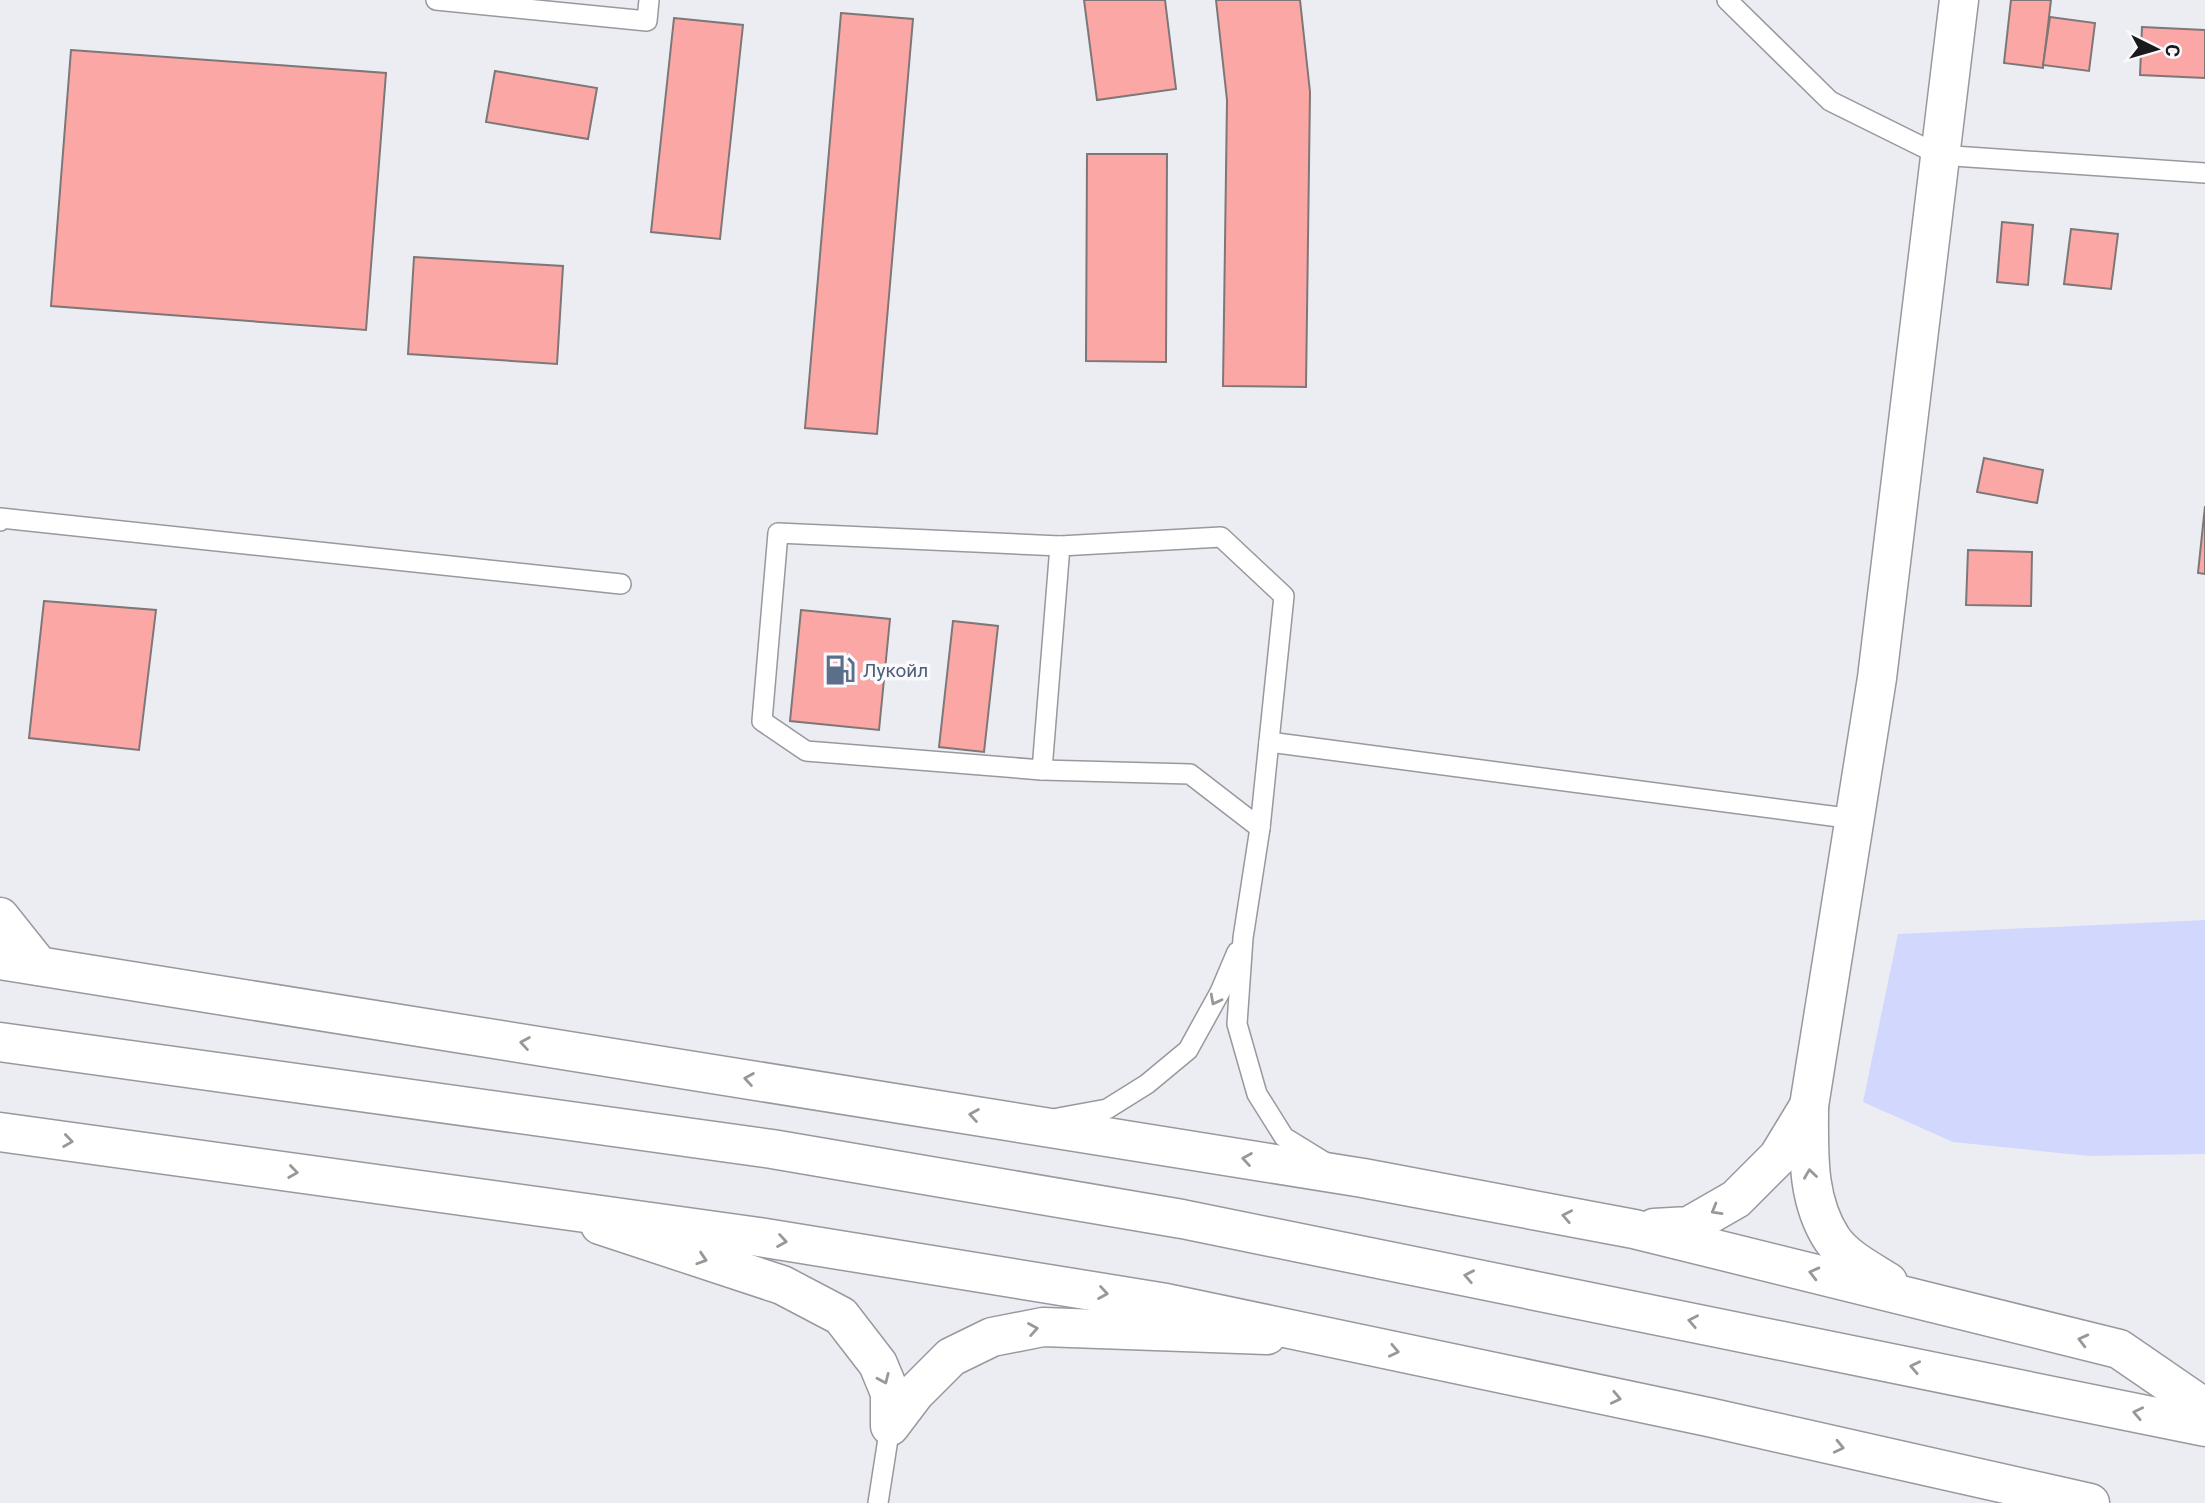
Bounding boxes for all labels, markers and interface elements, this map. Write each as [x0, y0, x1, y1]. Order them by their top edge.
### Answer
north arrow [2121, 14, 2191, 84]
text: С [2160, 43, 2184, 58]
fuel station icon: Лукойл [823, 653, 857, 687]
place label: Лукойл [863, 659, 928, 682]
one-way arrow [1210, 993, 1223, 1005]
one-way arrow [519, 1036, 531, 1051]
one-way arrow [744, 1072, 755, 1087]
one-way arrow [968, 1107, 980, 1122]
one-way arrow [62, 1133, 73, 1148]
one-way arrow [1241, 1152, 1253, 1167]
one-way arrow [287, 1164, 299, 1179]
one-way arrow [1803, 1168, 1818, 1179]
one-way arrow [1711, 1202, 1724, 1215]
one-way arrow [1561, 1210, 1573, 1225]
one-way arrow [776, 1233, 788, 1248]
one-way arrow [696, 1251, 708, 1265]
one-way arrow [1809, 1267, 1821, 1281]
one-way arrow [1463, 1270, 1475, 1285]
one-way arrow [1097, 1285, 1109, 1300]
one-way arrow [1687, 1314, 1699, 1329]
one-way arrow [1027, 1322, 1039, 1337]
one-way arrow [2077, 1334, 2089, 1348]
one-way arrow [1388, 1342, 1400, 1357]
one-way arrow [1909, 1360, 1921, 1375]
one-way arrow [876, 1372, 890, 1384]
one-way arrow [1610, 1389, 1622, 1404]
one-way arrow [2132, 1406, 2144, 1421]
one-way arrow [1832, 1438, 1844, 1453]

